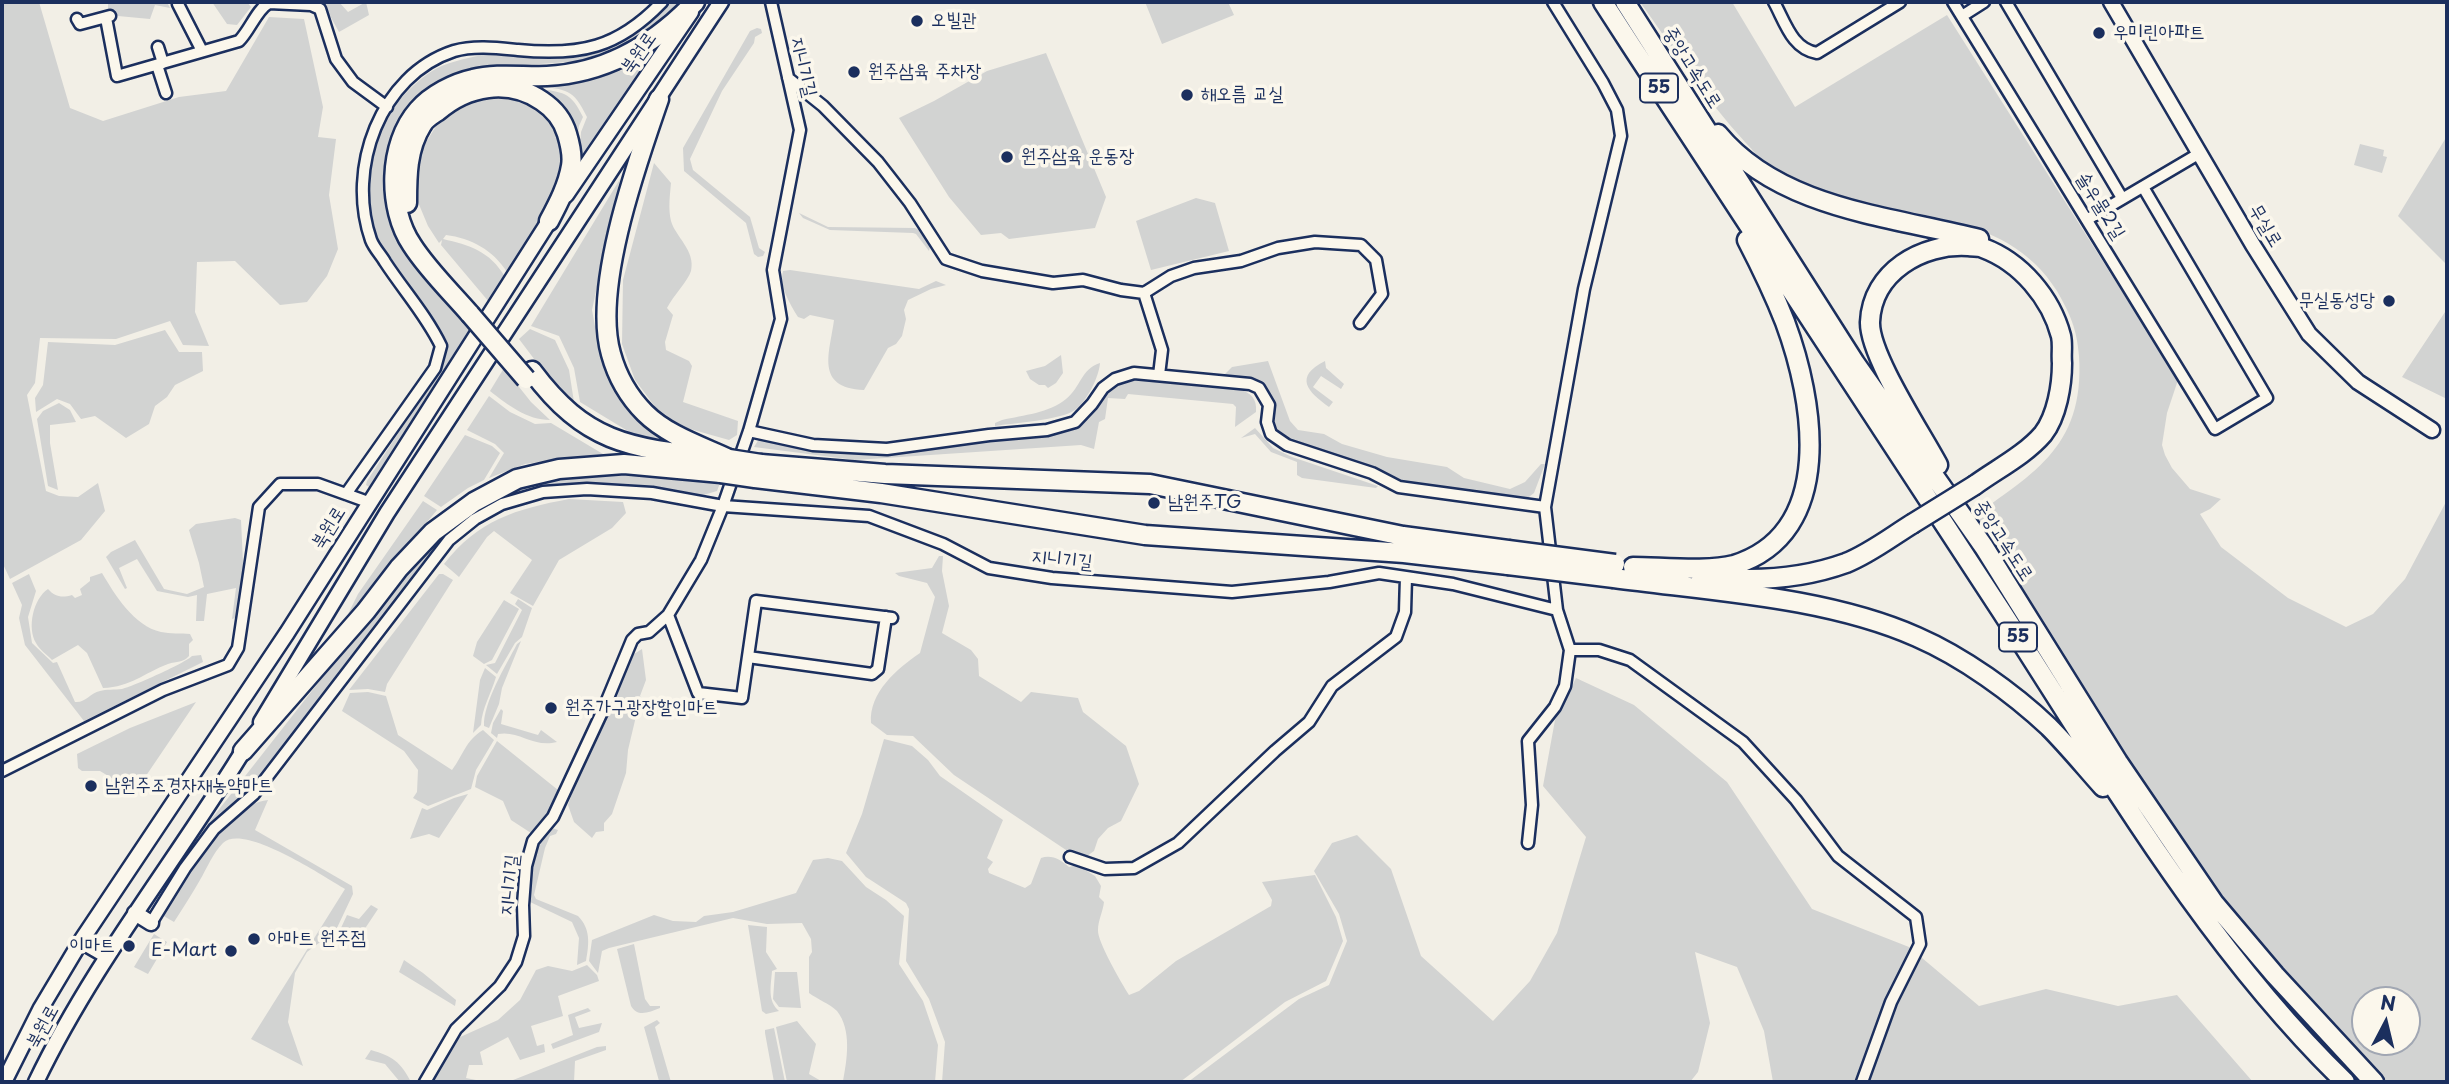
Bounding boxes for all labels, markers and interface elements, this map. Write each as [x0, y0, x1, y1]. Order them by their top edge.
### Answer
place label: 오빌관 [931, 10, 977, 32]
marker: 오빌관 [909, 13, 925, 29]
place label: 우미린아파트 [2113, 22, 2205, 44]
street label: 중앙고속도로 [1658, 23, 1726, 113]
marker: 우미린아파트 [2091, 25, 2107, 41]
street label: 북원로 [617, 28, 661, 78]
street label: 지니기길 [785, 35, 821, 99]
place label: 원주삼육 주차장 [868, 61, 981, 83]
marker: 원주삼육 주차장 [846, 64, 862, 80]
road number: 55 [1640, 74, 1678, 102]
place label: 해오름 교실 [1201, 84, 1284, 106]
marker: 해오름 교실 [1179, 87, 1195, 103]
place label: 원주삼육 운동장 [1021, 146, 1134, 168]
marker: 원주삼육 운동장 [999, 149, 1015, 165]
street label: 솔우물2길 [2071, 168, 2129, 244]
street label: 무실로 [2243, 200, 2287, 252]
place label: 무실동성당 [2299, 290, 2375, 312]
marker: 무실동성당 [2381, 293, 2397, 309]
place label: 남원주TG [1168, 492, 1242, 514]
marker: 남원주TG [1146, 495, 1162, 511]
street label: 중앙고속도로 [1968, 496, 2038, 586]
street label: 북원로 [307, 503, 351, 553]
street label: 지니기길 [1030, 545, 1094, 575]
road number: 55 [1999, 622, 2037, 652]
place label: 원주가구광장할인마트 [565, 697, 718, 719]
marker: 원주가구광장할인마트 [543, 700, 559, 716]
place label: 남원주조경자재농약마트 [105, 775, 273, 797]
marker: 남원주조경자재농약마트 [83, 778, 99, 794]
street label: 지니기길 [495, 853, 525, 917]
place label: 아마트 원주점 [268, 928, 366, 950]
marker: 아마트 원주점 [246, 931, 262, 947]
place label: 이마트 [69, 935, 115, 957]
marker: 이마트 [121, 938, 137, 954]
place label: E-Mart [151, 940, 217, 962]
marker: E-Mart [223, 943, 239, 959]
north arrow [2351, 986, 2421, 1056]
text: N [2379, 987, 2397, 1017]
street label: 북원로 [22, 1001, 64, 1053]

